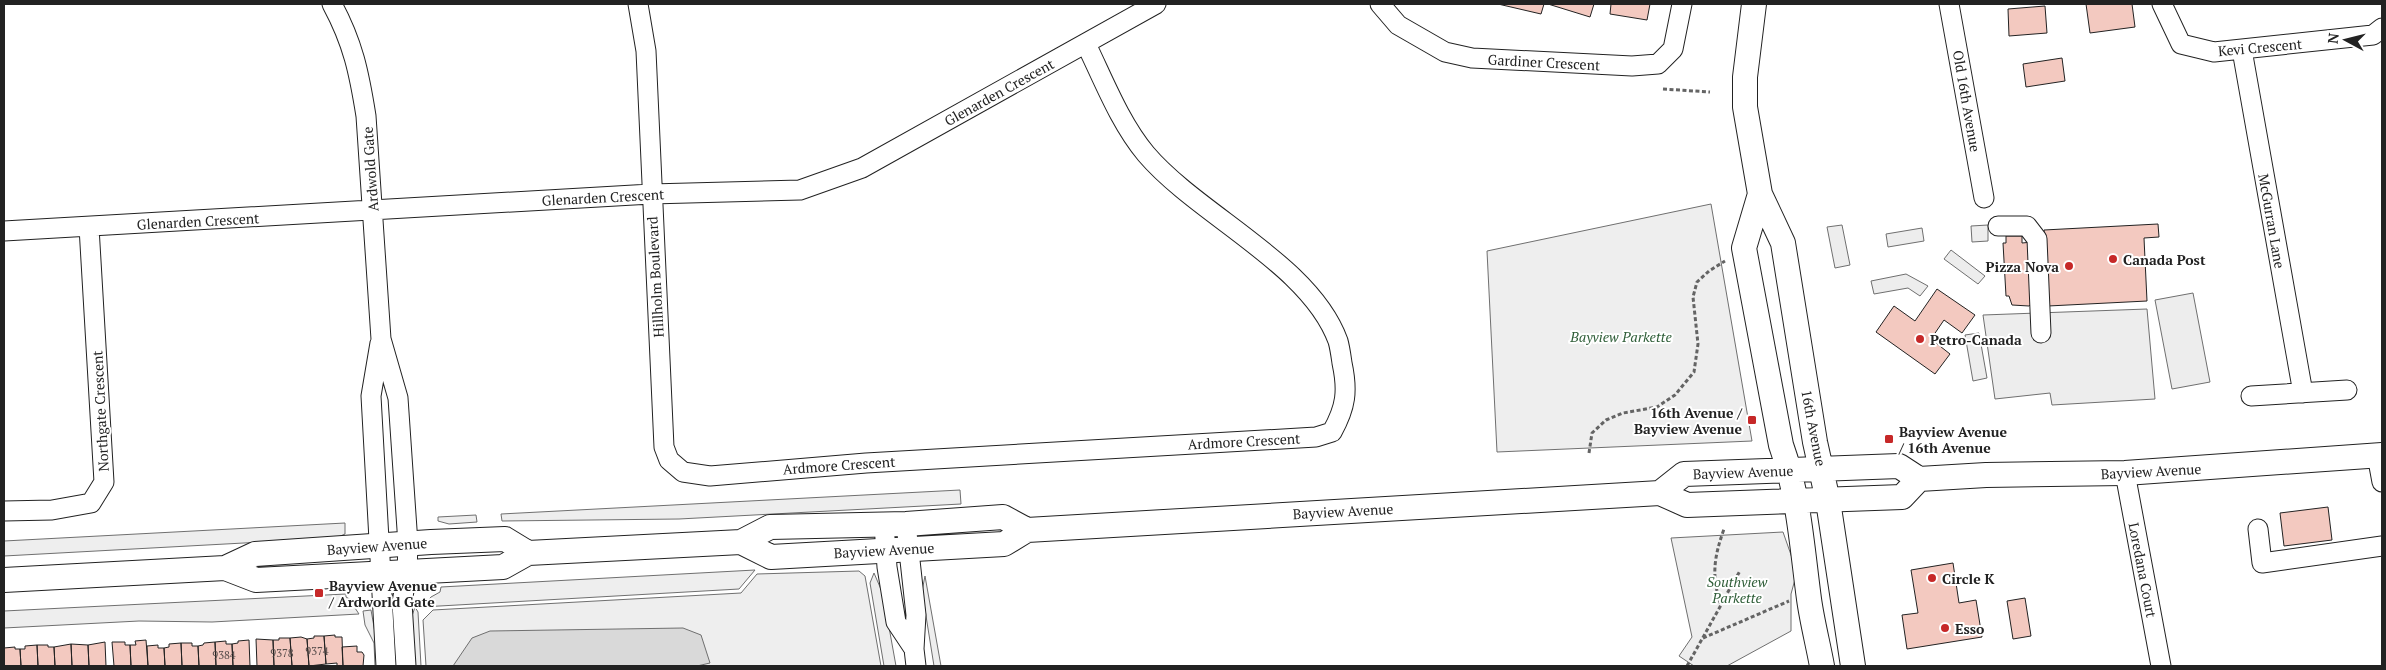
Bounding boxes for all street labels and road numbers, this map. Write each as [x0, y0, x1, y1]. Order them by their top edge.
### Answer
street label: Kevi Crescent [2217, 34, 2304, 60]
street label: Old 16th Avenue [1949, 49, 1985, 153]
street label: Gardiner Crescent [1487, 50, 1601, 74]
street label: Glenarden Crescent [941, 54, 1058, 130]
street label: Ardwold Gate [358, 126, 382, 212]
street label: McGurran Lane [2254, 172, 2290, 270]
street label: Glenarden Crescent [541, 184, 665, 210]
street label: Glenarden Crescent [136, 208, 260, 234]
street label: Hillholm Boulevard [642, 216, 668, 338]
street label: Northgate Crescent [87, 349, 113, 472]
street label: 16th Avenue [1797, 388, 1831, 468]
street label: Ardmore Crescent [1187, 429, 1302, 453]
street label: Ardmore Crescent [782, 452, 897, 478]
street label: Bayview Avenue [2100, 459, 2202, 483]
street label: Bayview Avenue [1692, 461, 1794, 483]
street label: Bayview Avenue [1292, 499, 1394, 523]
street label: Loredana Court [2124, 521, 2162, 620]
street label: Bayview Avenue [326, 533, 428, 559]
street label: Bayview Avenue [833, 538, 935, 562]

